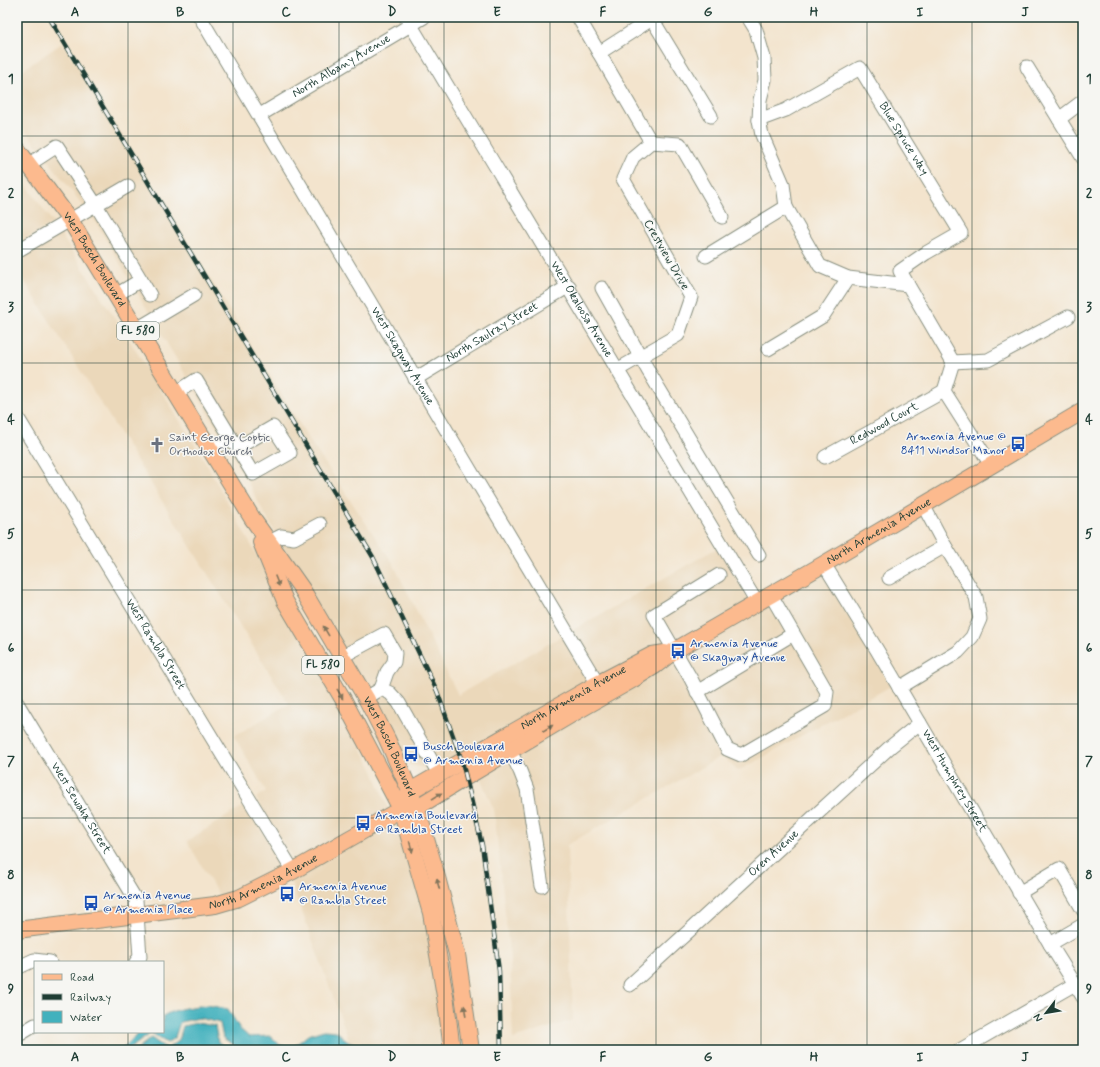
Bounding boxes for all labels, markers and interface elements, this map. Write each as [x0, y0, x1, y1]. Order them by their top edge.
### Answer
text: A [71, 4, 79, 21]
text: B [176, 4, 185, 21]
text: C [281, 4, 291, 21]
text: D [388, 4, 397, 21]
text: E [493, 4, 501, 21]
text: F [600, 4, 607, 21]
text: G [704, 4, 713, 21]
text: H [810, 4, 819, 21]
text: I [917, 4, 924, 21]
text: J [1021, 4, 1029, 21]
street label: North Albany Avenue [289, 31, 394, 102]
text: 1 [8, 71, 14, 88]
text: 1 [1086, 71, 1092, 88]
street label: Blue Spruce Way [875, 99, 932, 179]
text: 2 [8, 185, 15, 202]
text: 2 [1086, 185, 1093, 202]
street label: West Busch Boulevard [59, 209, 129, 310]
street label: Crestview Drive [639, 217, 693, 293]
street label: West Okaloosa Avenue [546, 258, 616, 361]
street label: North Saulray Street [443, 298, 541, 366]
text: 3 [8, 299, 14, 316]
text: 3 [1086, 299, 1092, 316]
street label: West Skagway Avenue [367, 304, 438, 409]
road number: FL 580 [117, 322, 159, 340]
street label: Redwood Court [847, 399, 921, 449]
text: 4 [7, 412, 15, 429]
text: 4 [1085, 412, 1093, 429]
place label: Armenia Avenue @ 8411 Windsor Manor [901, 429, 1006, 459]
place label: Saint George Coptic Orthodox Church [169, 430, 270, 460]
bus stop icon: Armenia Avenue @ 8411 Windsor Manor [1009, 435, 1027, 453]
church icon: Saint George Coptic Orthodox Church [148, 436, 166, 454]
street label: North Armenia Avenue [824, 494, 934, 569]
text: 5 [7, 526, 15, 543]
text: 5 [1085, 526, 1093, 543]
one-way arrow [274, 575, 280, 587]
street label: West Rambla Street [121, 596, 189, 693]
one-way arrow [323, 625, 330, 637]
place label: Armenia Avenue @ Skagway Avenue [690, 636, 786, 666]
text: 6 [8, 640, 15, 657]
text: 6 [1086, 640, 1093, 657]
bus stop icon: Armenia Avenue @ Skagway Avenue [669, 642, 687, 660]
road number: FL 580 [302, 656, 344, 674]
street label: North Armenia Avenue [518, 662, 629, 734]
one-way arrow [336, 688, 343, 700]
street label: West Busch Boulevard [359, 694, 419, 799]
one-way arrow [542, 725, 554, 732]
street label: West Humphrey Street [918, 727, 991, 835]
place label: Busch Boulevard @ Armenia Avenue [423, 739, 523, 769]
bus stop icon: Busch Boulevard @ Armenia Avenue [402, 745, 420, 763]
text: 7 [7, 753, 15, 770]
text: 7 [1085, 753, 1093, 770]
street label: West Sewaha Street [47, 759, 114, 857]
one-way arrow [431, 792, 442, 799]
place label: Armenia Boulevard @ Rambla Street [375, 808, 477, 838]
bus stop icon: Armenia Boulevard @ Rambla Street [354, 814, 372, 832]
street label: Oren Avenue [745, 826, 803, 881]
one-way arrow [409, 841, 415, 853]
street label: North Armenia Avenue [208, 850, 321, 914]
text: 8 [7, 867, 15, 884]
text: 8 [1085, 867, 1093, 884]
one-way arrow [435, 878, 441, 891]
place label: Armenia Avenue @ Rambla Street [299, 879, 387, 909]
bus stop icon: Armenia Avenue @ Rambla Street [278, 885, 296, 903]
place label: Armenia Avenue @ Armenia Place [103, 888, 194, 918]
bus stop icon: Armenia Avenue @ Armenia Place [82, 894, 100, 912]
legend [34, 961, 164, 1033]
text: Road [70, 970, 94, 986]
text: 9 [8, 981, 15, 998]
text: 9 [1086, 981, 1093, 998]
text: Railway [70, 990, 112, 1006]
north arrow [1026, 993, 1066, 1033]
one-way arrow [462, 1005, 468, 1017]
text: Water [70, 1010, 102, 1026]
text: N [1030, 1011, 1046, 1024]
text: A [71, 1049, 79, 1066]
text: B [176, 1049, 185, 1066]
text: C [281, 1049, 291, 1066]
text: D [388, 1049, 397, 1066]
text: E [493, 1049, 501, 1066]
text: F [600, 1049, 607, 1066]
text: G [704, 1049, 713, 1066]
text: H [810, 1049, 819, 1066]
text: I [917, 1049, 924, 1066]
text: J [1021, 1049, 1029, 1066]

